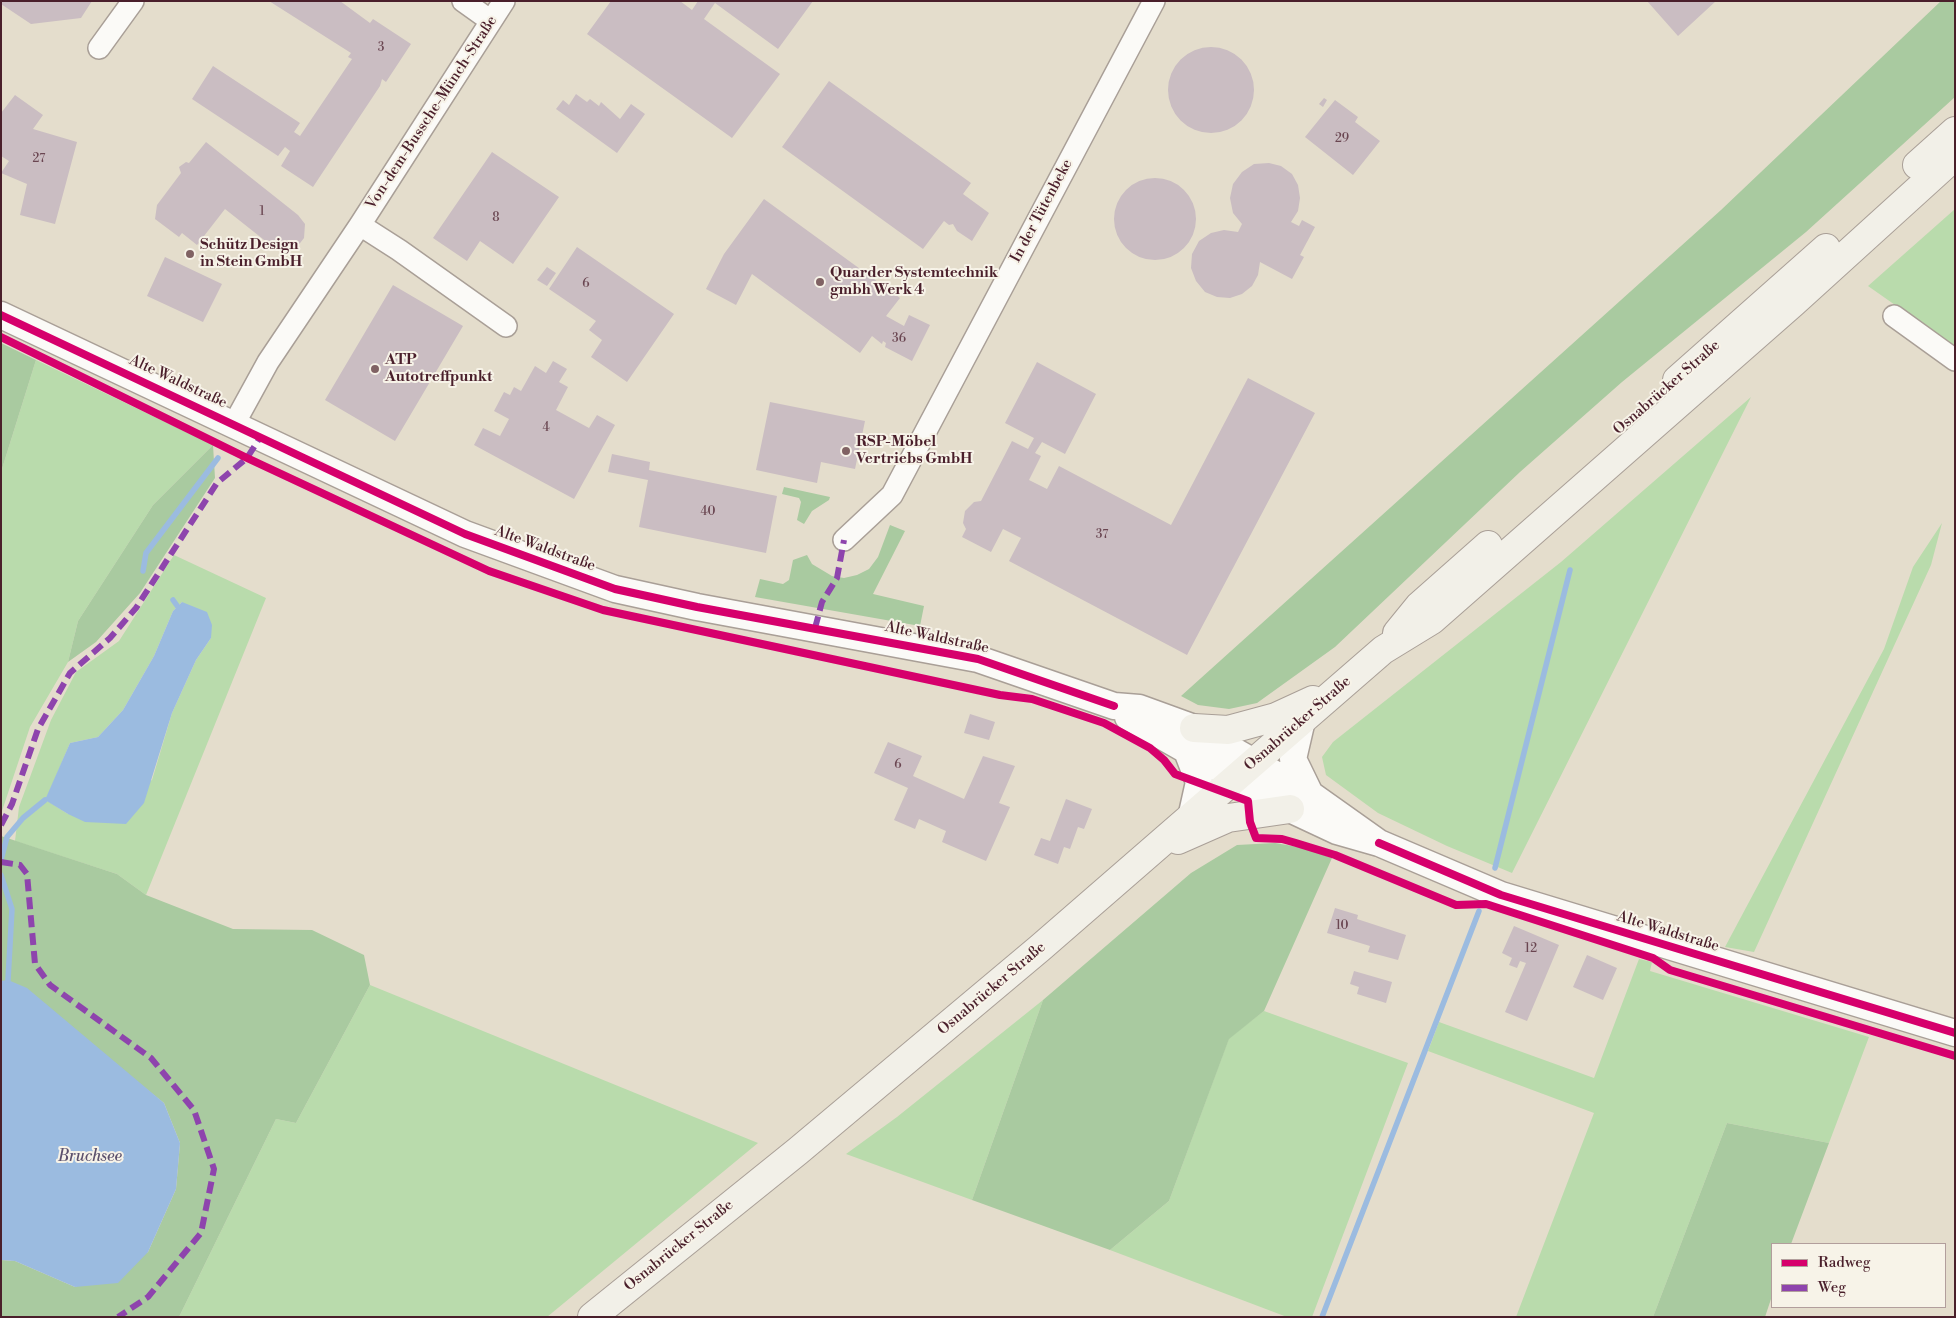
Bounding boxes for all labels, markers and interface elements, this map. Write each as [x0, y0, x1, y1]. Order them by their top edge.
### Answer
street label: Von-dem-Bussche-Münch-Straße [363, 13, 501, 213]
house number: 3 [378, 41, 384, 55]
house number: 29 [1335, 132, 1349, 146]
house number: 27 [33, 152, 45, 166]
street label: In der Tütenbeke [1007, 156, 1077, 266]
house number: 1 [259, 205, 265, 219]
house number: 8 [492, 211, 500, 225]
place label: Schütz Design in Stein GmbH [200, 236, 302, 271]
marker: Schütz Design in Stein GmbH [184, 248, 196, 260]
place label: Quarder Systemtechnik gmbh Werk 4 [830, 264, 998, 299]
marker: Quarder Systemtechnik gmbh Werk 4 [814, 276, 826, 288]
house number: 6 [582, 277, 590, 291]
house number: 36 [892, 332, 906, 346]
street label: Osnabrücker Straße [1610, 337, 1724, 439]
street label: Alte Waldstraße [126, 351, 230, 413]
place label: ATP Autotreffpunkt [385, 351, 492, 386]
marker: ATP Autotreffpunkt [369, 363, 381, 375]
house number: 4 [542, 421, 550, 435]
place label: RSP-Möbel Vertriebs GmbH [856, 433, 972, 468]
marker: RSP-Möbel Vertriebs GmbH [840, 445, 852, 457]
house number: 40 [700, 505, 716, 519]
street label: Alte Waldstraße [492, 522, 598, 576]
house number: 37 [1096, 528, 1108, 542]
street label: Alte Waldstraße [883, 618, 991, 658]
street label: Osnabrücker Straße [1241, 673, 1355, 775]
house number: 6 [894, 758, 902, 772]
street label: Alte Waldstraße [1615, 908, 1721, 956]
house number: 10 [1336, 919, 1348, 933]
street label: Osnabrücker Straße [934, 939, 1050, 1039]
house number: 12 [1525, 942, 1537, 956]
water label: Bruchsee [58, 1147, 122, 1167]
street label: Osnabrücker Straße [621, 1196, 737, 1296]
legend [1771, 1243, 1946, 1308]
text: Radweg [1818, 1253, 1871, 1272]
text: Weg [1818, 1278, 1846, 1297]

